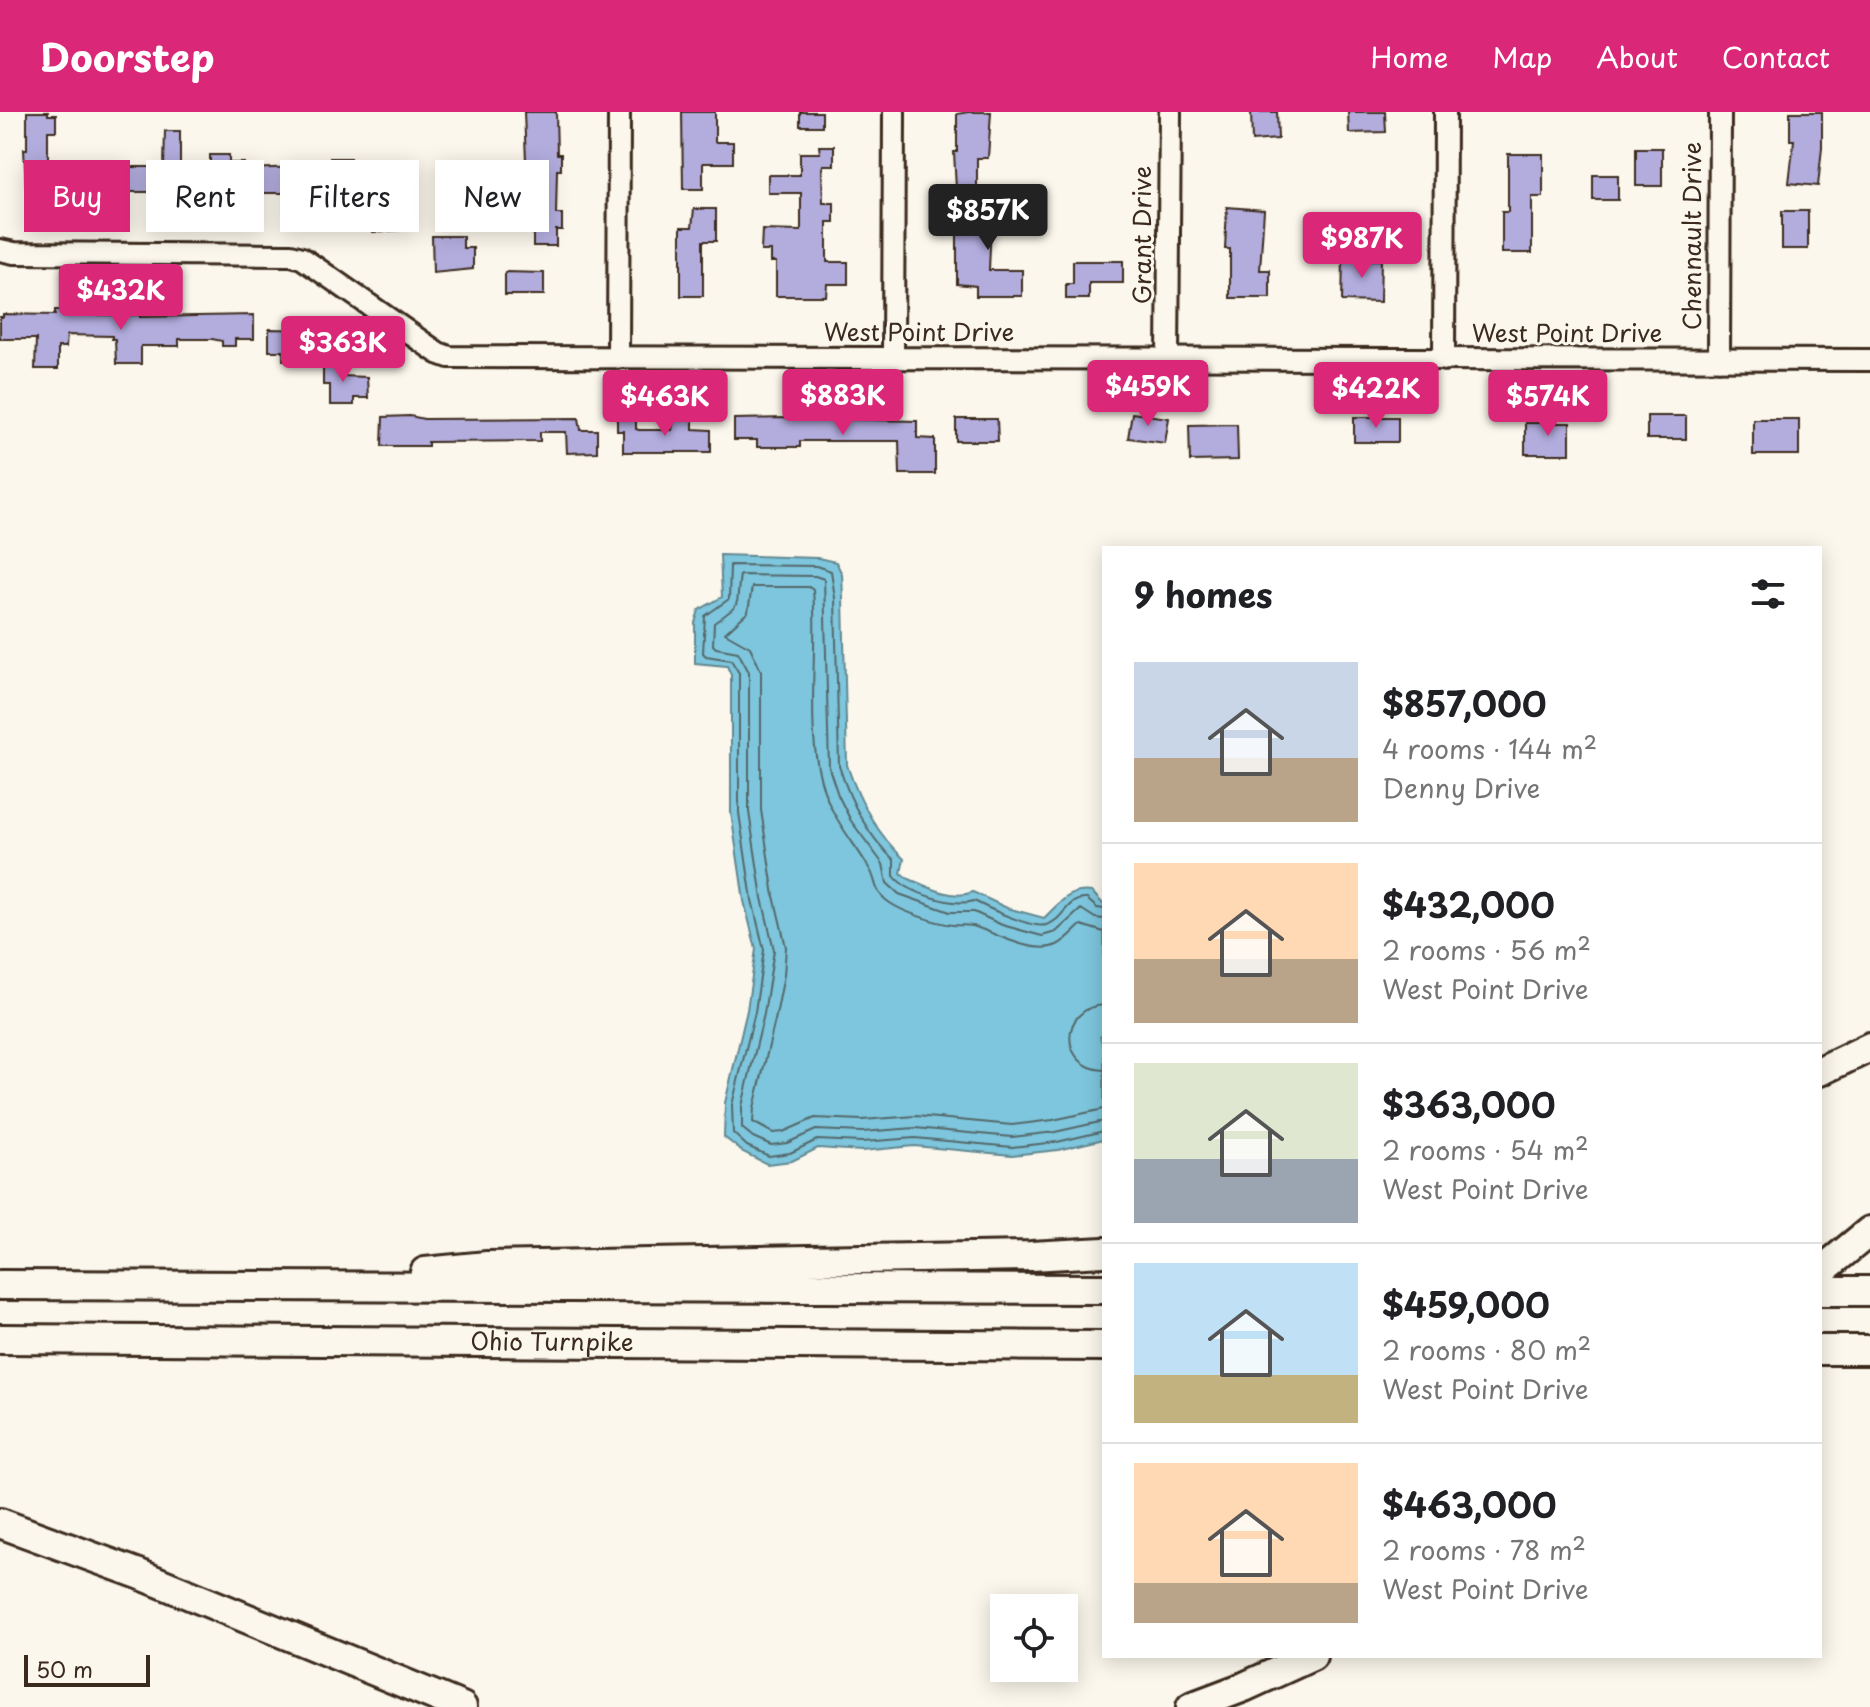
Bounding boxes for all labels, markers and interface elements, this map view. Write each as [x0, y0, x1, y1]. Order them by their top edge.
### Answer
text: Doorstep [40, 28, 215, 85]
text: Home [1370, 35, 1448, 78]
text: Map [1492, 35, 1552, 78]
text: About [1596, 35, 1678, 78]
text: Contact [1722, 35, 1830, 78]
street label: Chennault Drive [1673, 142, 1709, 330]
chip: Buy [24, 160, 130, 232]
chip: Rent [146, 160, 264, 232]
chip: Filters [280, 160, 419, 232]
chip: New [435, 160, 549, 232]
street label: Grant Drive [1123, 166, 1159, 304]
pin: $857K [932, 184, 1044, 252]
text: $857K [946, 190, 1030, 229]
pin: $987K [1306, 212, 1418, 280]
text: $987K [1321, 218, 1403, 257]
pin: $432K [65, 264, 177, 332]
text: $432K [77, 270, 165, 309]
street label: West Point Drive [824, 313, 1014, 349]
street label: West Point Drive [1472, 314, 1662, 350]
pin: $363K [287, 316, 399, 384]
text: $363K [299, 322, 387, 361]
pin: $459K [1092, 360, 1204, 428]
pin: $422K [1320, 362, 1432, 430]
text: $459K [1105, 366, 1191, 405]
text: $422K [1332, 368, 1420, 407]
pin: $883K [787, 369, 899, 437]
pin: $463K [609, 370, 721, 438]
pin: $574K [1492, 370, 1604, 438]
text: $883K [800, 375, 886, 414]
text: $463K [621, 376, 709, 415]
text: $574K [1506, 376, 1590, 415]
text: 9 homes [1134, 568, 1273, 620]
icon: filters [1746, 572, 1790, 616]
text: $857,000 [1382, 677, 1546, 729]
icon: home [1198, 694, 1294, 790]
text: 4 rooms · 144 m² [1382, 729, 1597, 768]
text: Denny Drive [1382, 768, 1540, 807]
text: $432,000 [1382, 878, 1555, 930]
icon: home [1198, 895, 1294, 991]
text: 2 rooms · 56 m² [1382, 930, 1591, 969]
text: West Point Drive [1382, 969, 1588, 1008]
text: $363,000 [1382, 1078, 1555, 1130]
icon: home [1198, 1095, 1294, 1191]
text: 2 rooms · 54 m² [1382, 1130, 1589, 1169]
text: West Point Drive [1382, 1169, 1588, 1208]
text: $459,000 [1382, 1278, 1550, 1330]
icon: home [1198, 1295, 1294, 1391]
street label: Ohio Turnpike [470, 1322, 634, 1359]
text: 2 rooms · 80 m² [1382, 1330, 1591, 1369]
text: West Point Drive [1382, 1369, 1588, 1408]
text: $463,000 [1382, 1478, 1557, 1530]
icon: home [1198, 1495, 1294, 1591]
text: 2 rooms · 78 m² [1382, 1530, 1586, 1569]
text: West Point Drive [1382, 1569, 1588, 1608]
map controls [990, 1594, 1078, 1682]
button: locate [990, 1594, 1078, 1682]
scale bar [24, 1651, 150, 1687]
text: 50 m [36, 1652, 93, 1685]

